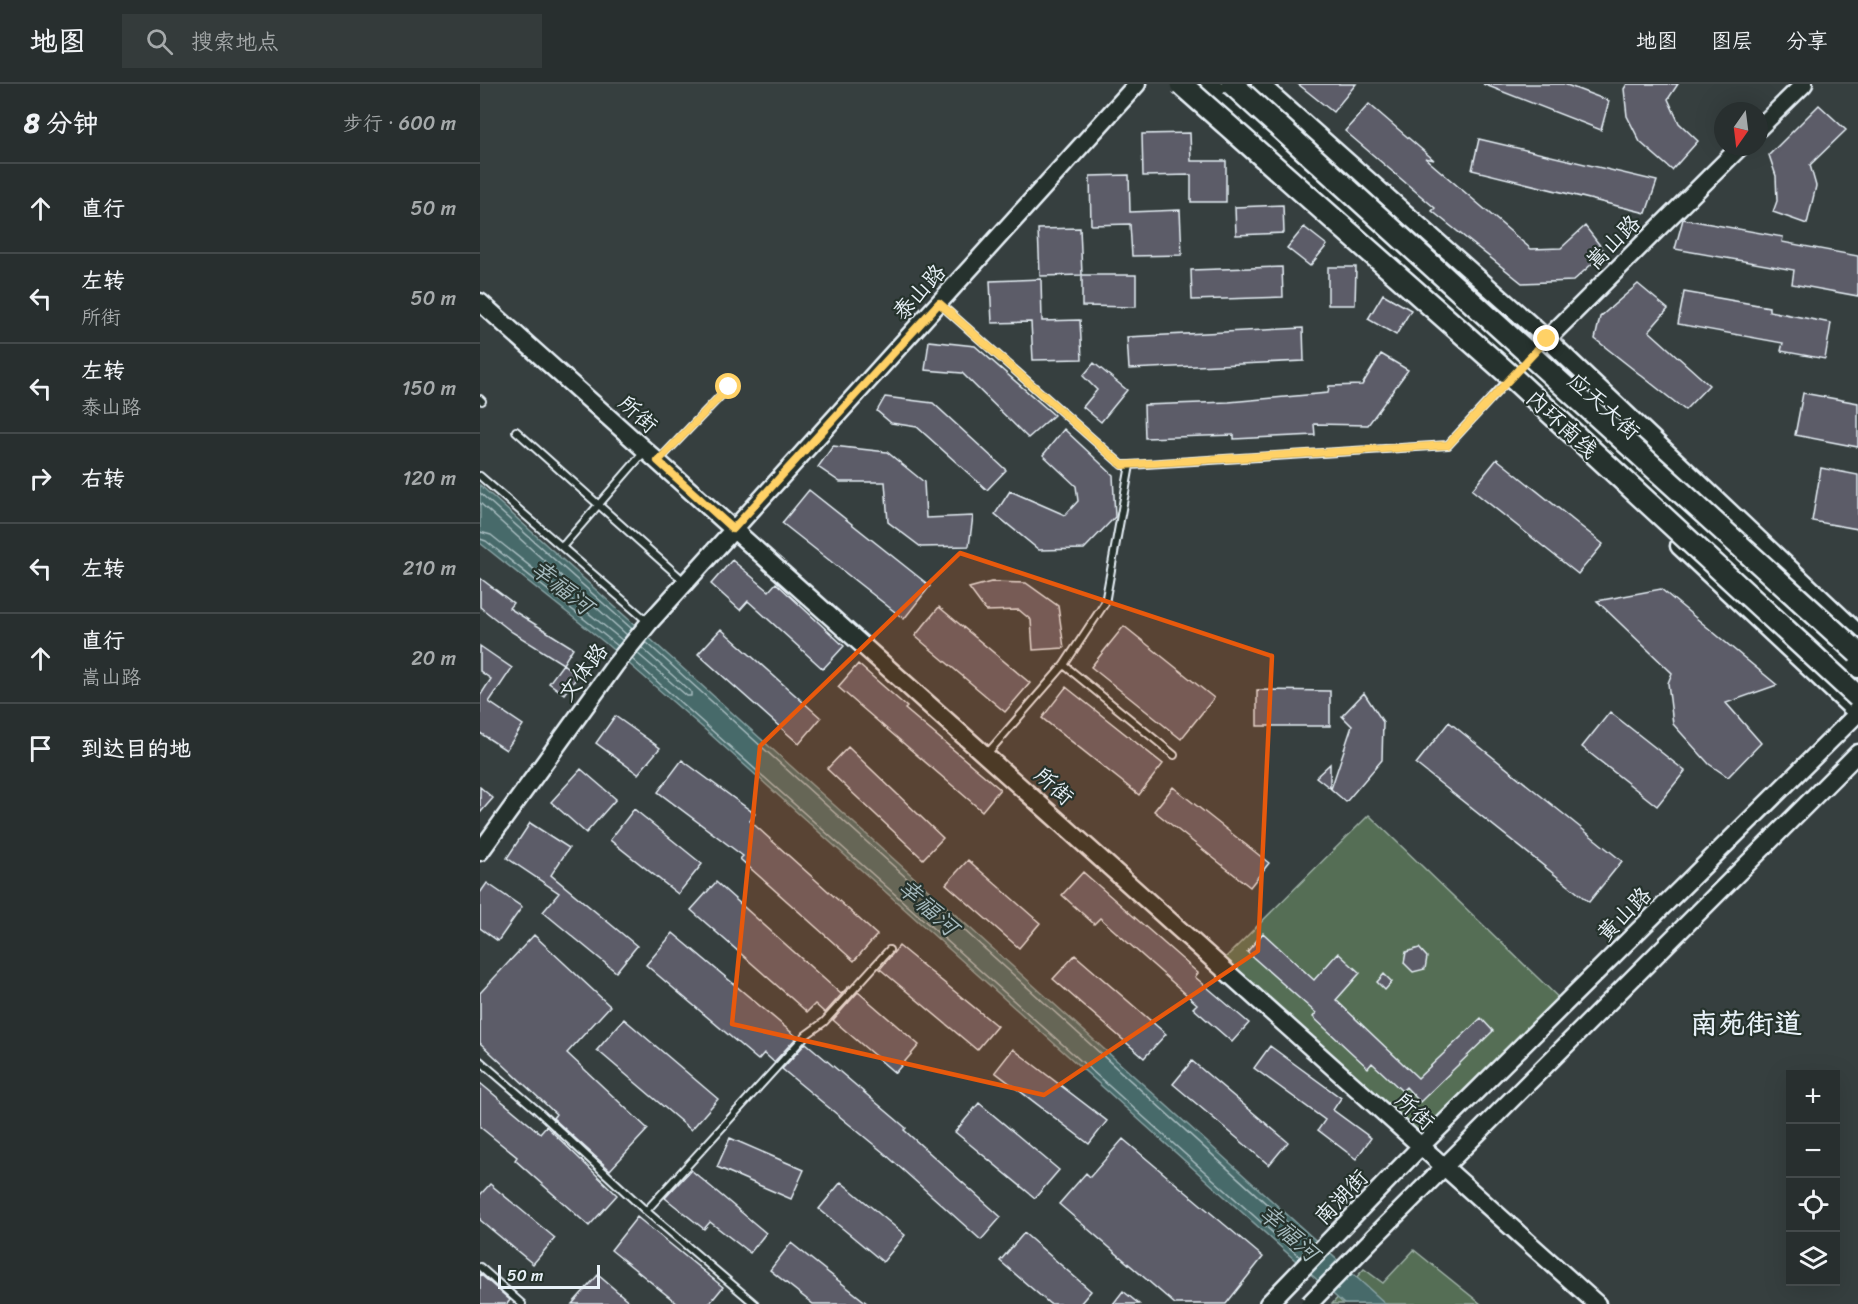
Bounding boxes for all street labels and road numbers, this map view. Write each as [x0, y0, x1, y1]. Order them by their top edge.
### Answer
street label: 嵩山路 [1576, 205, 1650, 279]
street label: 泰山路 [882, 254, 956, 330]
street label: 应天大街 [1558, 362, 1650, 450]
street label: 内环南线 [1517, 380, 1607, 468]
street label: 所街 [609, 385, 667, 443]
street label: 文体路 [548, 634, 618, 710]
street label: 所街 [1025, 757, 1083, 815]
street label: 黄山路 [1587, 877, 1661, 951]
street label: 所街 [1386, 1082, 1444, 1140]
street label: 南湖街 [1304, 1160, 1378, 1234]

